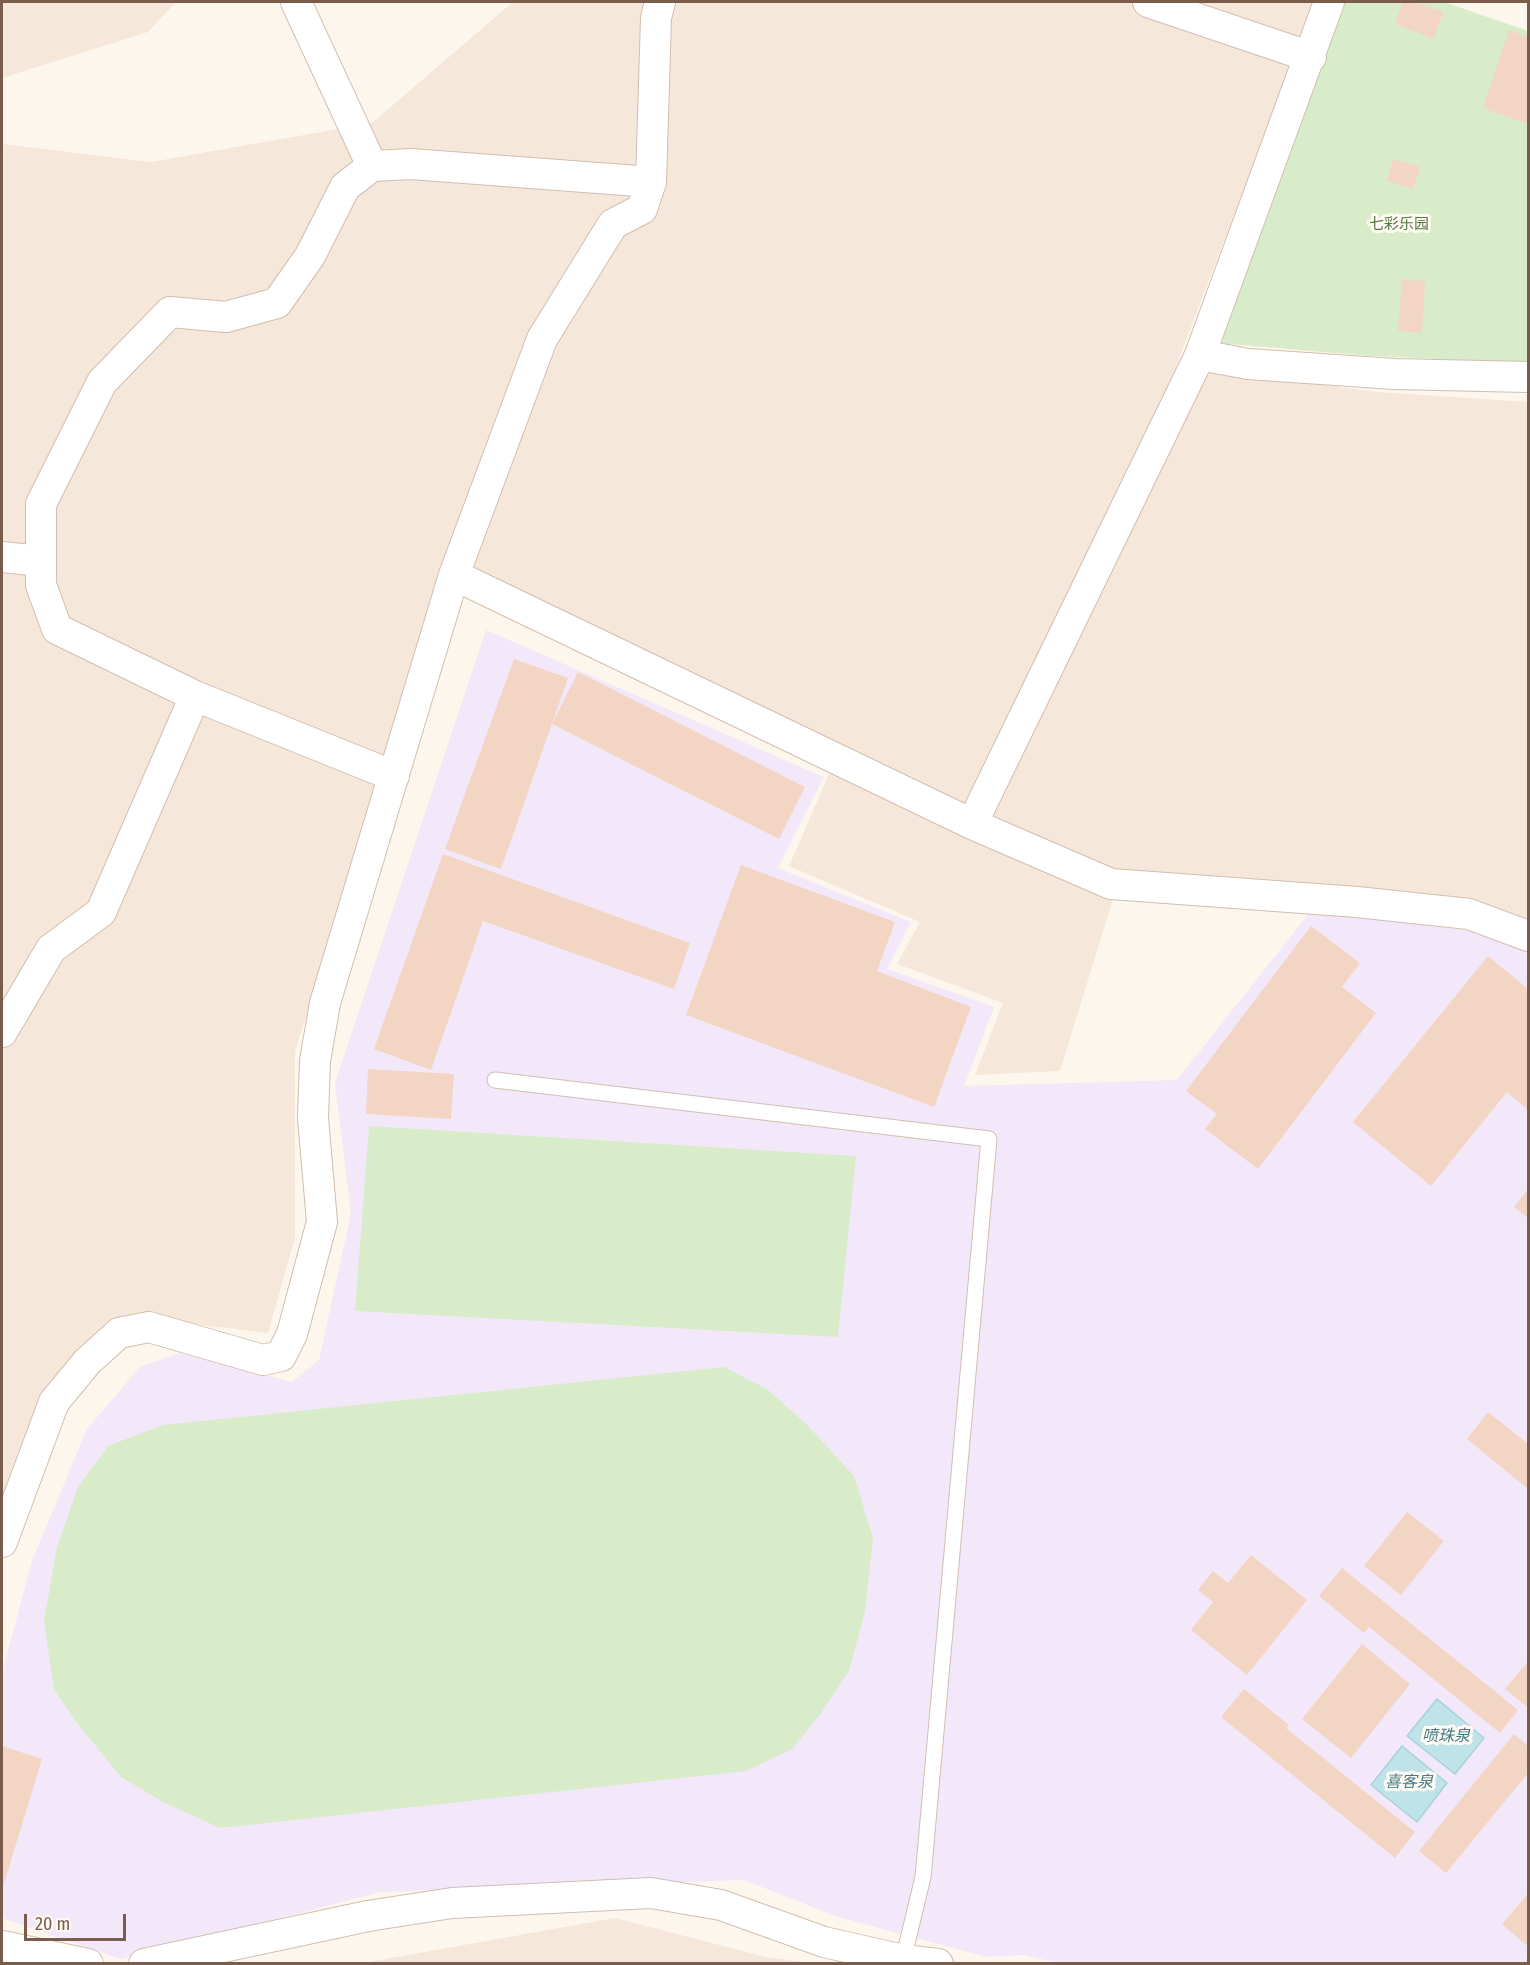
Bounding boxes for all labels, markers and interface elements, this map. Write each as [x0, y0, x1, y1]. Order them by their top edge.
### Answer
park label: 七彩乐园 [1369, 216, 1429, 234]
water label: 喷珠泉 [1422, 1727, 1470, 1747]
water label: 喜客泉 [1385, 1773, 1433, 1793]
scale bar [27, 1902, 129, 1940]
text: 20 m [35, 1913, 70, 1935]

